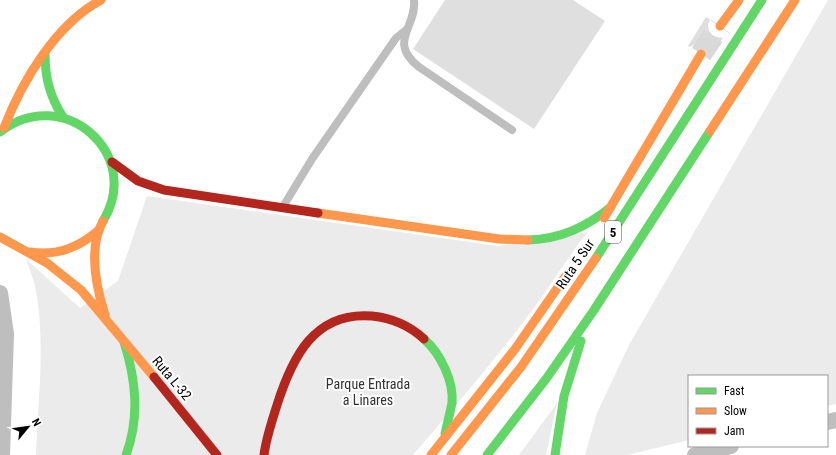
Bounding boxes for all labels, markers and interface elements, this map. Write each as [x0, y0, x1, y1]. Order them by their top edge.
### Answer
road number: 5 [605, 221, 621, 243]
street label: Ruta 5 Sur [553, 236, 597, 292]
street label: Ruta L-32 [149, 353, 195, 403]
legend [688, 375, 828, 447]
park label: Parque Entrada a Linares [326, 376, 410, 408]
text: Fast [724, 384, 745, 398]
text: Slow [724, 404, 747, 418]
north arrow [8, 407, 48, 447]
text: N [29, 416, 44, 429]
text: Jam [724, 424, 745, 438]

